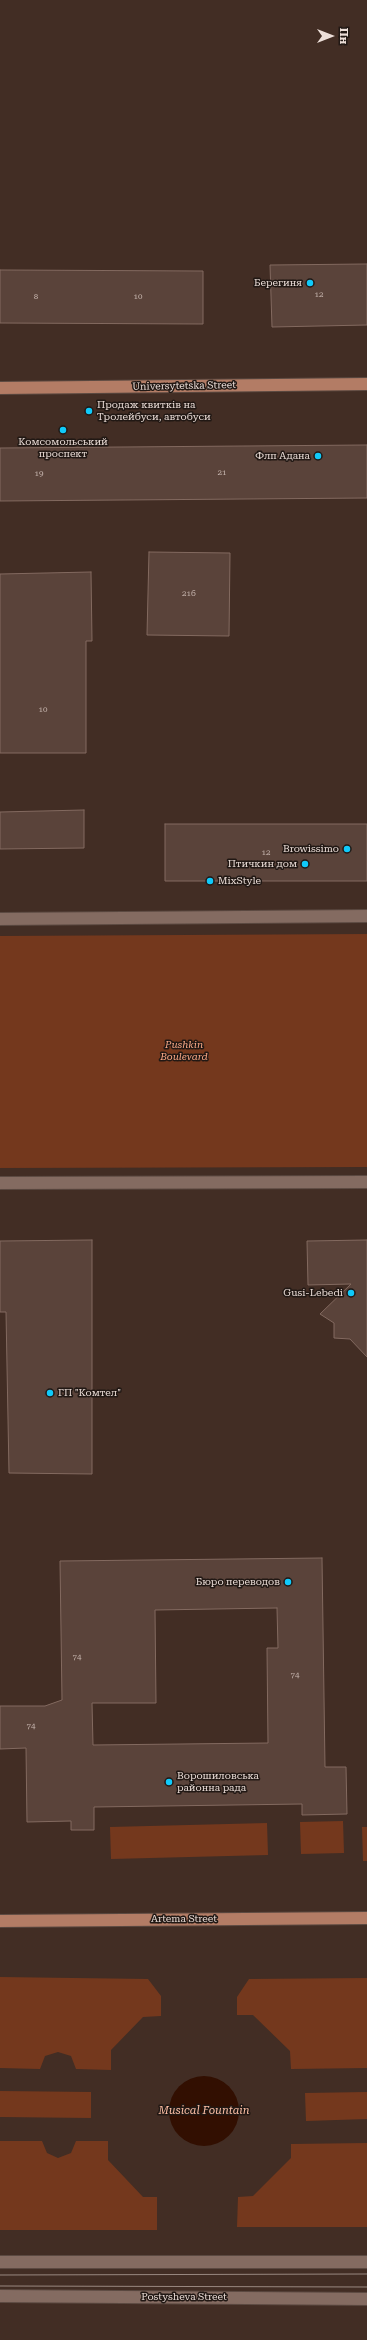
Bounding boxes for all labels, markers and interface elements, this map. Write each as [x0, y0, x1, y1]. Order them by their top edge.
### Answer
north arrow [311, 16, 351, 56]
text: Пн [337, 28, 350, 44]
place label: Берегиня [254, 277, 302, 289]
marker: Берегиня [305, 278, 315, 288]
house number: 12 [315, 290, 323, 300]
house number: 8 [34, 292, 38, 302]
house number: 10 [134, 292, 142, 302]
street label: Universytetska Street [132, 379, 236, 393]
place label: Продаж квитків на Тролейбуси, автобуси [97, 399, 211, 422]
marker: Продаж квитків на Тролейбуси, автобуси [84, 406, 94, 416]
marker: Комсомольський проспект [58, 425, 68, 435]
place label: Комсомольський проспект [18, 436, 108, 460]
place label: Флп Адана [255, 450, 310, 462]
marker: Флп Адана [313, 451, 323, 461]
house number: 21 [218, 468, 226, 478]
house number: 19 [35, 469, 43, 479]
house number: 21б [182, 589, 196, 599]
house number: 10 [39, 705, 47, 715]
place label: Browissimo [283, 843, 339, 855]
marker: Browissimo [342, 844, 352, 854]
house number: 12 [262, 848, 270, 858]
place label: Птичкин дом [228, 858, 297, 870]
marker: Птичкин дом [300, 859, 310, 869]
place label: MixStyle [218, 875, 261, 887]
marker: MixStyle [205, 876, 215, 886]
park label: Pushkin Boulevard [160, 1039, 208, 1062]
place label: Gusi-Lebedi [283, 1287, 343, 1299]
marker: Gusi-Lebedi [346, 1288, 356, 1298]
place label: ГП "Комтел" [58, 1387, 121, 1399]
marker: ГП "Комтел" [45, 1388, 55, 1398]
place label: Бюро переводов [196, 1576, 280, 1588]
marker: Бюро переводов [283, 1577, 293, 1587]
house number: 74 [73, 1653, 81, 1663]
house number: 74 [291, 1671, 299, 1681]
house number: 74 [27, 1722, 35, 1732]
place label: Ворошиловська районна рада [177, 1770, 259, 1794]
marker: Ворошиловська районна рада [164, 1777, 174, 1787]
street label: Artema Street [151, 1913, 217, 1925]
water label: Musical Fountain [158, 2104, 250, 2118]
street label: Postysheva Street [141, 2291, 227, 2303]

